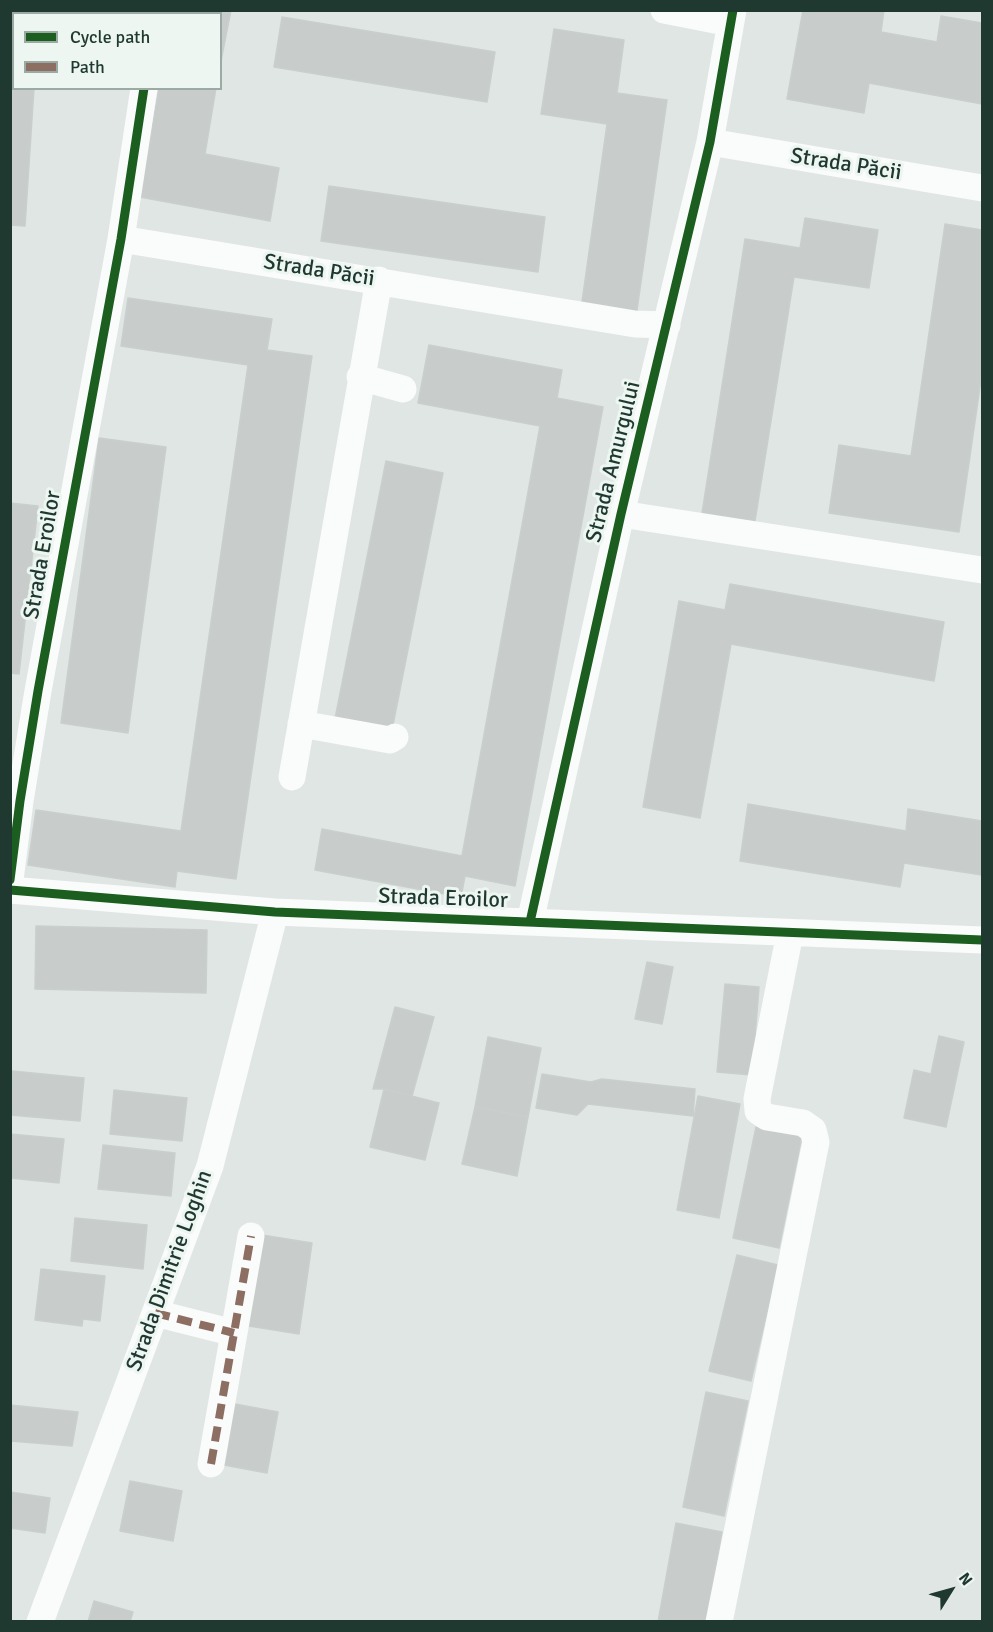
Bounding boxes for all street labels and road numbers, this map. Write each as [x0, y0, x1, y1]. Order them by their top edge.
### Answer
street label: Strada Păcii [789, 143, 903, 187]
street label: Strada Păcii [262, 249, 376, 293]
street label: Strada Amurgului [581, 379, 647, 545]
street label: Strada Eroilor [19, 489, 67, 621]
street label: Strada Eroilor [378, 884, 508, 914]
street label: Strada Dimitrie Loghin [121, 1167, 219, 1375]

